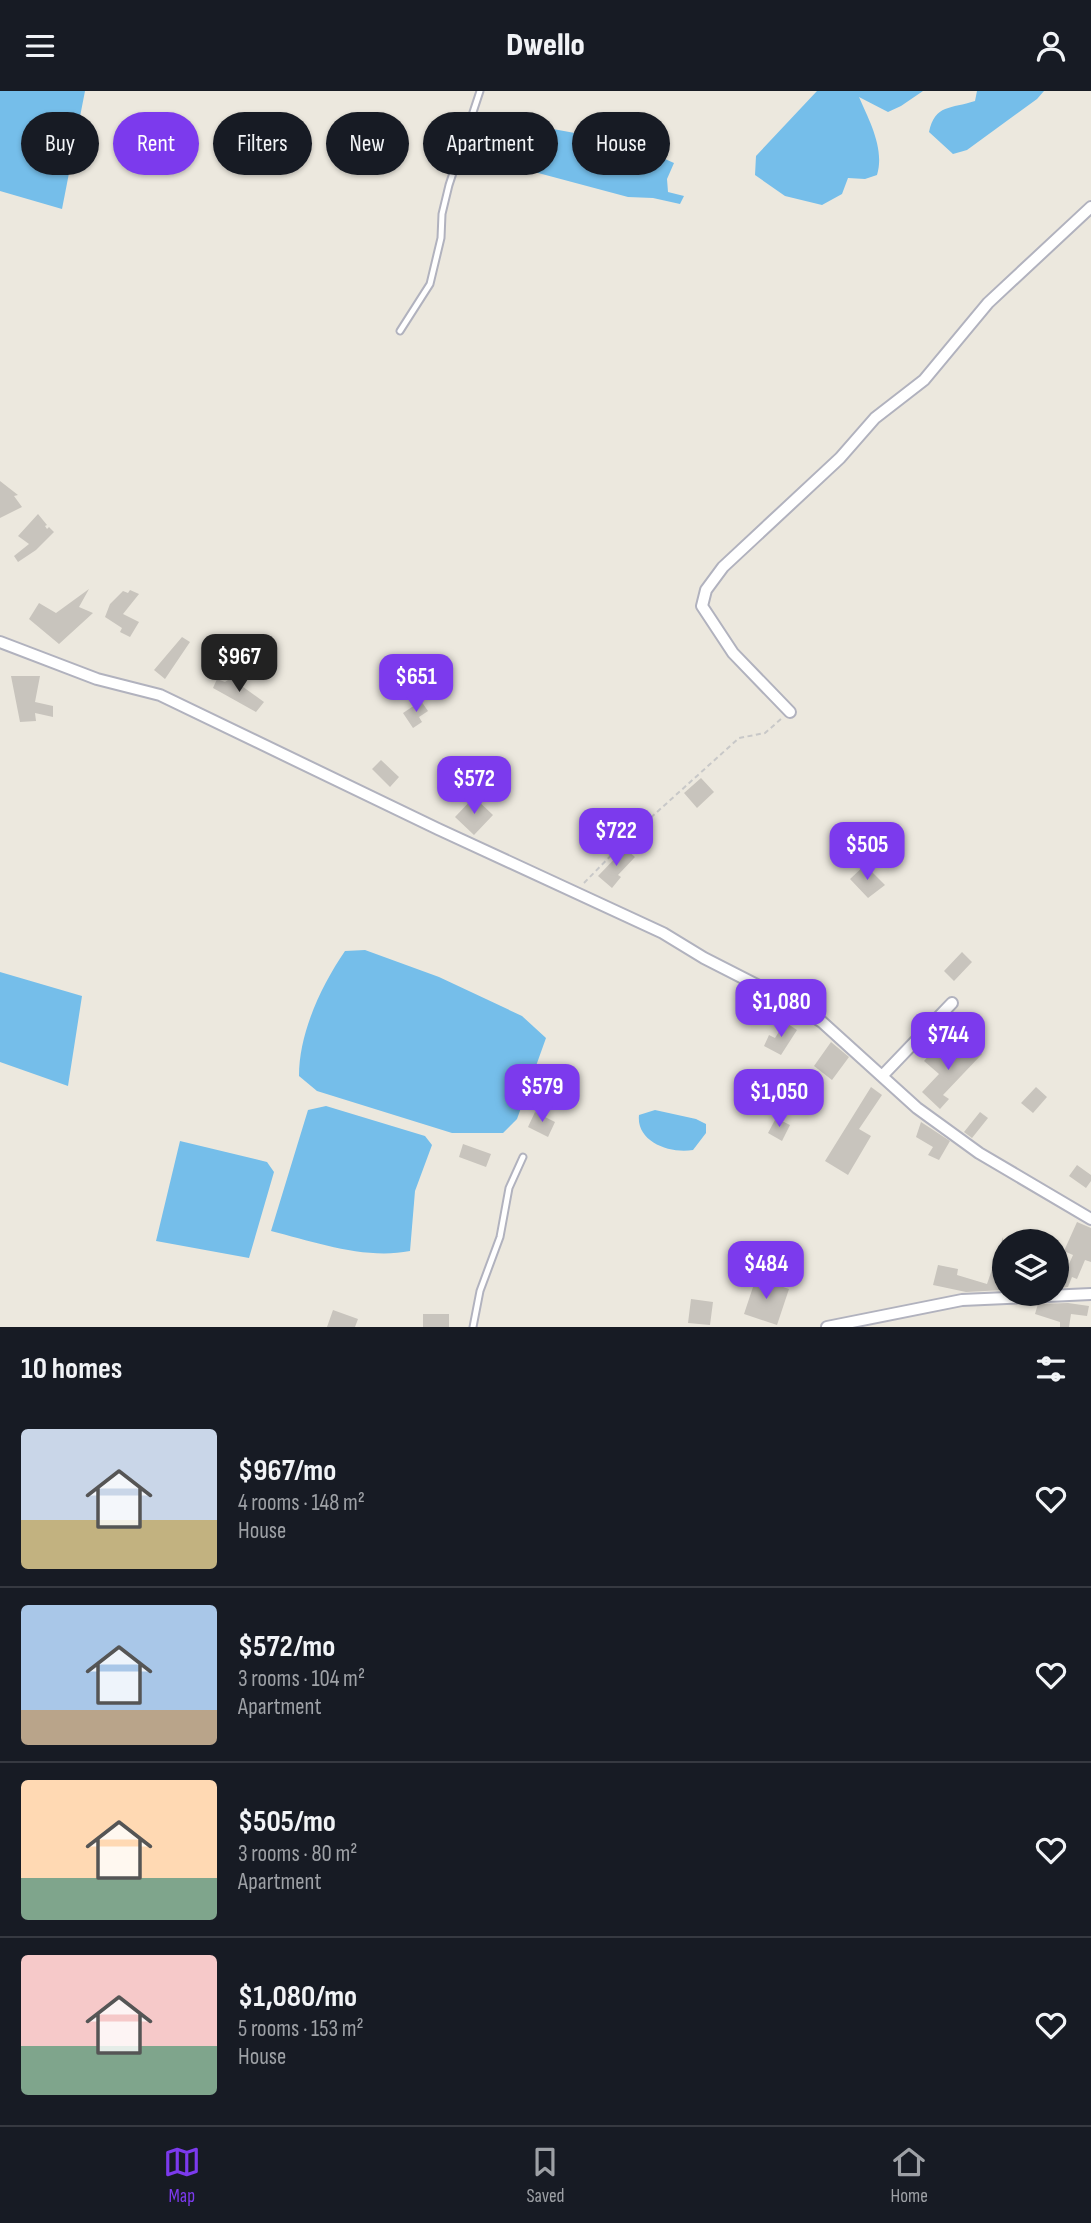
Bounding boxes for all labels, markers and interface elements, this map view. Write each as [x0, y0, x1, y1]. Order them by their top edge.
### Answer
text: Dwello [506, 26, 585, 65]
icon: menu [21, 27, 59, 65]
icon: person [1032, 27, 1070, 65]
chip: Buy [21, 112, 99, 175]
chip: Rent [113, 112, 199, 175]
chip: Filters [213, 112, 312, 175]
chip: New [326, 112, 409, 175]
chip: Apartment [423, 112, 558, 175]
chip: House [572, 112, 670, 175]
pin: $967 [198, 635, 280, 694]
text: $967 [217, 643, 261, 671]
pin: $651 [375, 655, 457, 714]
text: $651 [395, 663, 437, 691]
pin: $572 [433, 757, 515, 816]
text: $572 [453, 765, 495, 793]
pin: $722 [575, 809, 657, 868]
text: $722 [595, 817, 637, 845]
pin: $505 [826, 823, 908, 882]
text: $505 [846, 831, 888, 859]
pin: $1,080 [724, 979, 838, 1039]
text: $1,080 [751, 988, 811, 1016]
pin: $744 [907, 1013, 989, 1072]
text: $744 [927, 1021, 969, 1049]
pin: $579 [501, 1065, 583, 1124]
pin: $1,050 [722, 1069, 836, 1129]
text: $579 [521, 1073, 563, 1101]
text: $1,050 [750, 1078, 808, 1106]
map controls [992, 1229, 1069, 1306]
button: layers [992, 1229, 1069, 1306]
pin: $484 [725, 1241, 807, 1301]
text: $484 [744, 1250, 788, 1278]
icon: filters [1032, 1350, 1070, 1388]
text: 10 homes [21, 1351, 122, 1387]
text: $967/mo [238, 1453, 336, 1489]
icon: home [77, 1457, 161, 1541]
icon: heart [1032, 1480, 1070, 1518]
text: 4 rooms · 148 m² [238, 1489, 365, 1517]
text: House [238, 1517, 286, 1545]
text: $572/mo [238, 1629, 335, 1665]
icon: home [77, 1633, 161, 1717]
icon: heart [1032, 1656, 1070, 1694]
text: 3 rooms · 104 m² [238, 1665, 365, 1693]
text: Apartment [238, 1693, 322, 1721]
text: $505/mo [238, 1804, 336, 1840]
icon: home [77, 1808, 161, 1892]
icon: heart [1032, 1831, 1070, 1869]
text: 3 rooms · 80 m² [238, 1840, 357, 1868]
text: Apartment [238, 1868, 322, 1896]
text: $1,080/mo [238, 1979, 357, 2015]
icon: home [77, 1983, 161, 2067]
icon: heart [1032, 2006, 1070, 2044]
text: 5 rooms · 153 m² [238, 2015, 364, 2043]
text: House [238, 2043, 286, 2071]
tab: Map [163, 2143, 201, 2208]
tab: Saved [526, 2143, 565, 2208]
tab: Home [890, 2143, 928, 2208]

